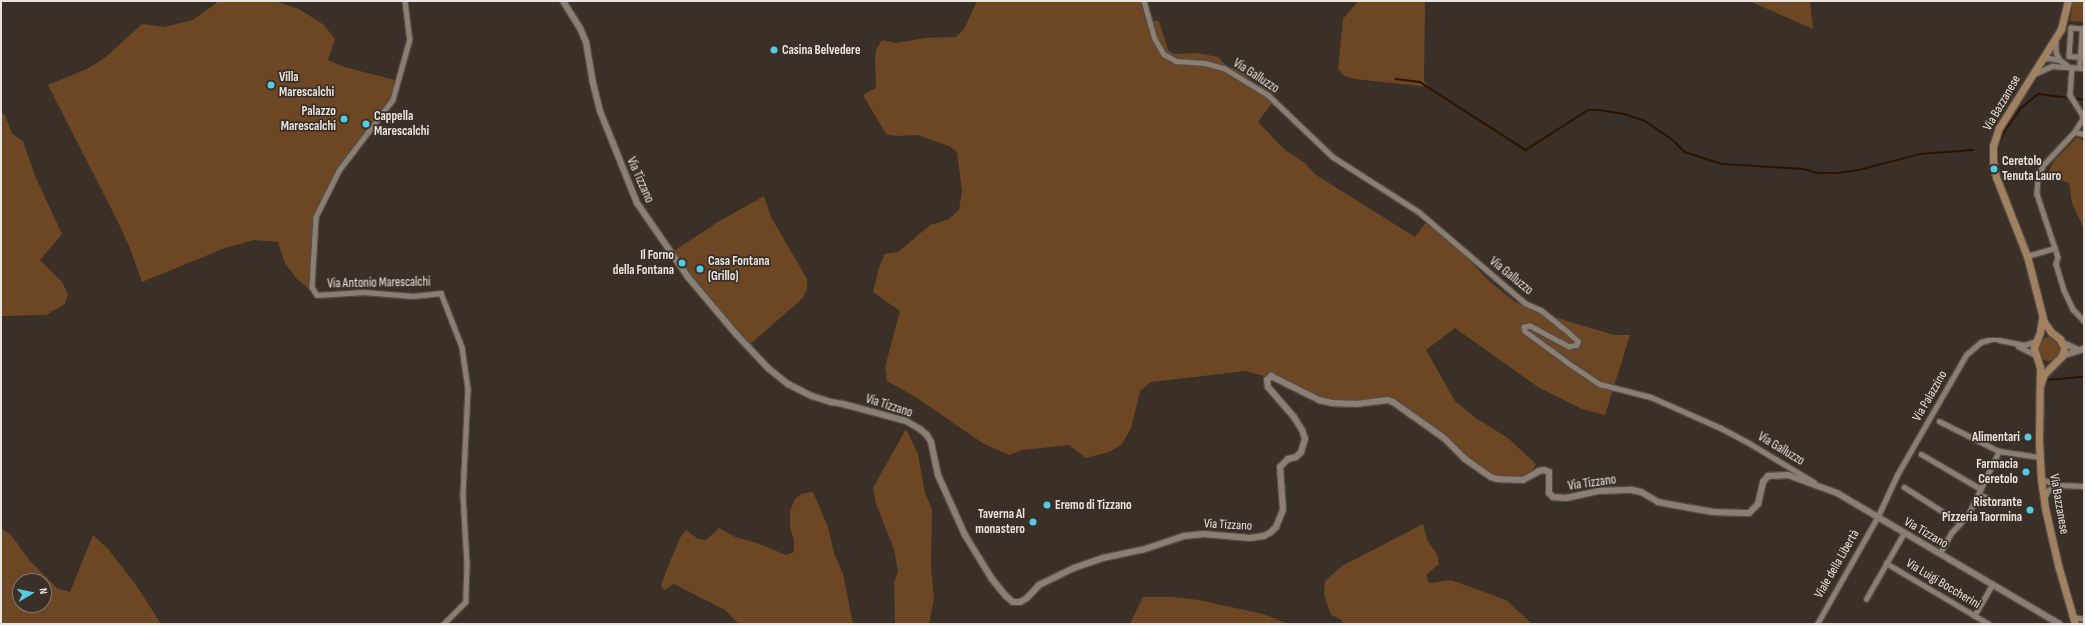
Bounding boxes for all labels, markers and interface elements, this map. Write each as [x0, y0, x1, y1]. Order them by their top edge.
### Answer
place label: Casina Belvedere [782, 42, 861, 58]
marker: Casina Belvedere [769, 45, 779, 55]
street label: Via Galluzzo [1230, 55, 1282, 97]
place label: Villa Marescalchi [279, 70, 334, 101]
street label: Via Bazzanese [1980, 73, 2024, 133]
marker: Villa Marescalchi [266, 80, 276, 90]
place label: Palazzo Marescalchi [281, 104, 336, 135]
place label: Cappella Marescalchi [374, 109, 429, 140]
marker: Palazzo Marescalchi [339, 114, 349, 124]
marker: Cappella Marescalchi [361, 119, 371, 129]
place label: Ceretolo Tenuta Lauro [2002, 154, 2061, 185]
street label: Via Tizzano [623, 155, 657, 205]
marker: Ceretolo Tenuta Lauro [1989, 164, 1999, 174]
place label: Il Forno della Fontana [613, 248, 674, 279]
place label: Casa Fontana (Grillo) [708, 254, 770, 285]
street label: Via Galluzzo [1486, 254, 1536, 298]
marker: Il Forno della Fontana [677, 258, 687, 268]
marker: Casa Fontana (Grillo) [695, 264, 705, 274]
street label: Via Antonio Marescalchi [327, 274, 431, 292]
street label: Via Palazzino [1909, 368, 1951, 424]
street label: Via Tizzano [864, 391, 914, 421]
street label: Via Galluzzo [1755, 429, 1807, 469]
place label: Alimentari [1972, 429, 2020, 445]
marker: Alimentari [2023, 432, 2033, 442]
place label: Farmacia Ceretolo [1976, 457, 2018, 488]
marker: Farmacia Ceretolo [2021, 467, 2031, 477]
street label: Via Tizzano [1567, 472, 1617, 494]
street label: Via Bazzanese [2046, 473, 2072, 535]
place label: Ristorante Pizzeria Taormina [1942, 495, 2022, 526]
place label: Eremo di Tizzano [1055, 497, 1132, 513]
marker: Eremo di Tizzano [1042, 500, 1052, 510]
marker: Ristorante Pizzeria Taormina [2025, 505, 2035, 515]
place label: Taverna Al monastero [975, 507, 1025, 538]
street label: Via Tizzano [1901, 514, 1951, 552]
street label: Via Tizzano [1203, 516, 1253, 534]
marker: Taverna Al monastero [1028, 517, 1038, 527]
street label: Viale della Libertà [1811, 527, 1863, 601]
street label: Via Luigi Boccherini [1903, 556, 1983, 612]
north arrow [12, 573, 52, 613]
text: N [36, 587, 50, 595]

